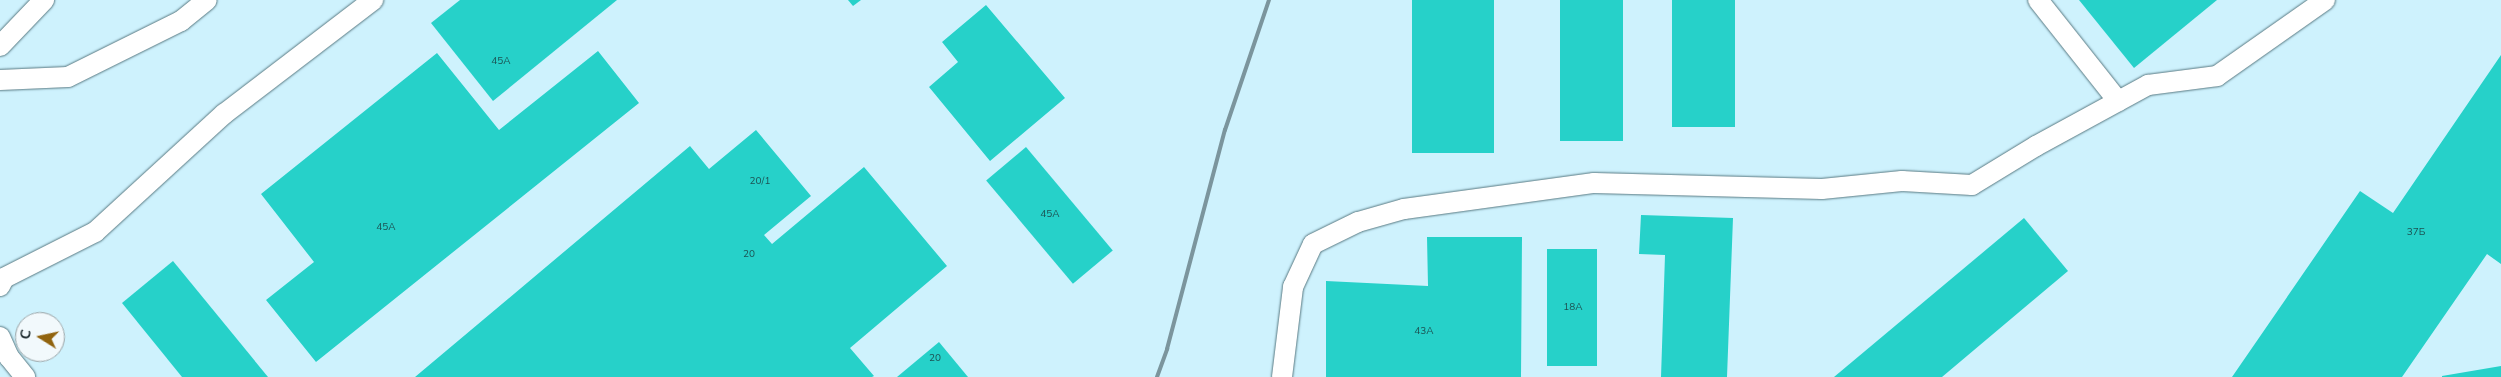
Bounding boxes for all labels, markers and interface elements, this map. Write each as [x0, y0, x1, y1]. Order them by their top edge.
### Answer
house number: 45А [491, 56, 511, 68]
house number: 20/1 [750, 176, 770, 188]
house number: 45А [1040, 209, 1060, 221]
house number: 45А [376, 222, 396, 234]
house number: 37Б [2407, 227, 2425, 239]
house number: 20 [743, 249, 755, 261]
house number: 18А [1563, 302, 1583, 314]
north arrow [15, 312, 65, 362]
house number: 43А [1414, 326, 1434, 338]
text: С [16, 328, 36, 341]
house number: 20 [929, 353, 941, 365]

